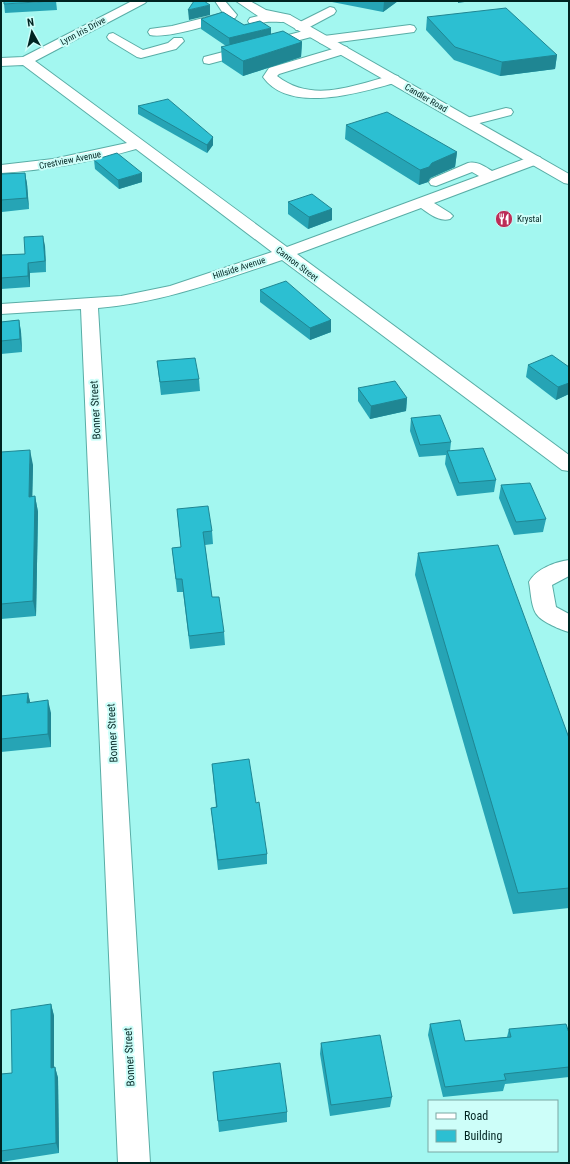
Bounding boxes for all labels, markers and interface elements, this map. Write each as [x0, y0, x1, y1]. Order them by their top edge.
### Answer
north arrow [12, 12, 52, 52]
street label: Lynn Iris Drive [59, 15, 107, 47]
text: N [26, 16, 35, 29]
street label: Candler Road [403, 82, 449, 114]
street label: Crestview Avenue [38, 149, 102, 171]
restaurant icon: Krystal [494, 209, 514, 229]
place label: Krystal [517, 214, 542, 224]
street label: Cannon Street [274, 245, 320, 283]
street label: Hillside Avenue [211, 255, 267, 281]
street label: Bonner Street [87, 380, 104, 440]
street label: Bonner Street [104, 703, 121, 763]
street label: Bonner Street [121, 1027, 138, 1087]
legend [428, 1100, 558, 1152]
text: Road [464, 1109, 488, 1123]
text: Building [464, 1129, 502, 1143]

